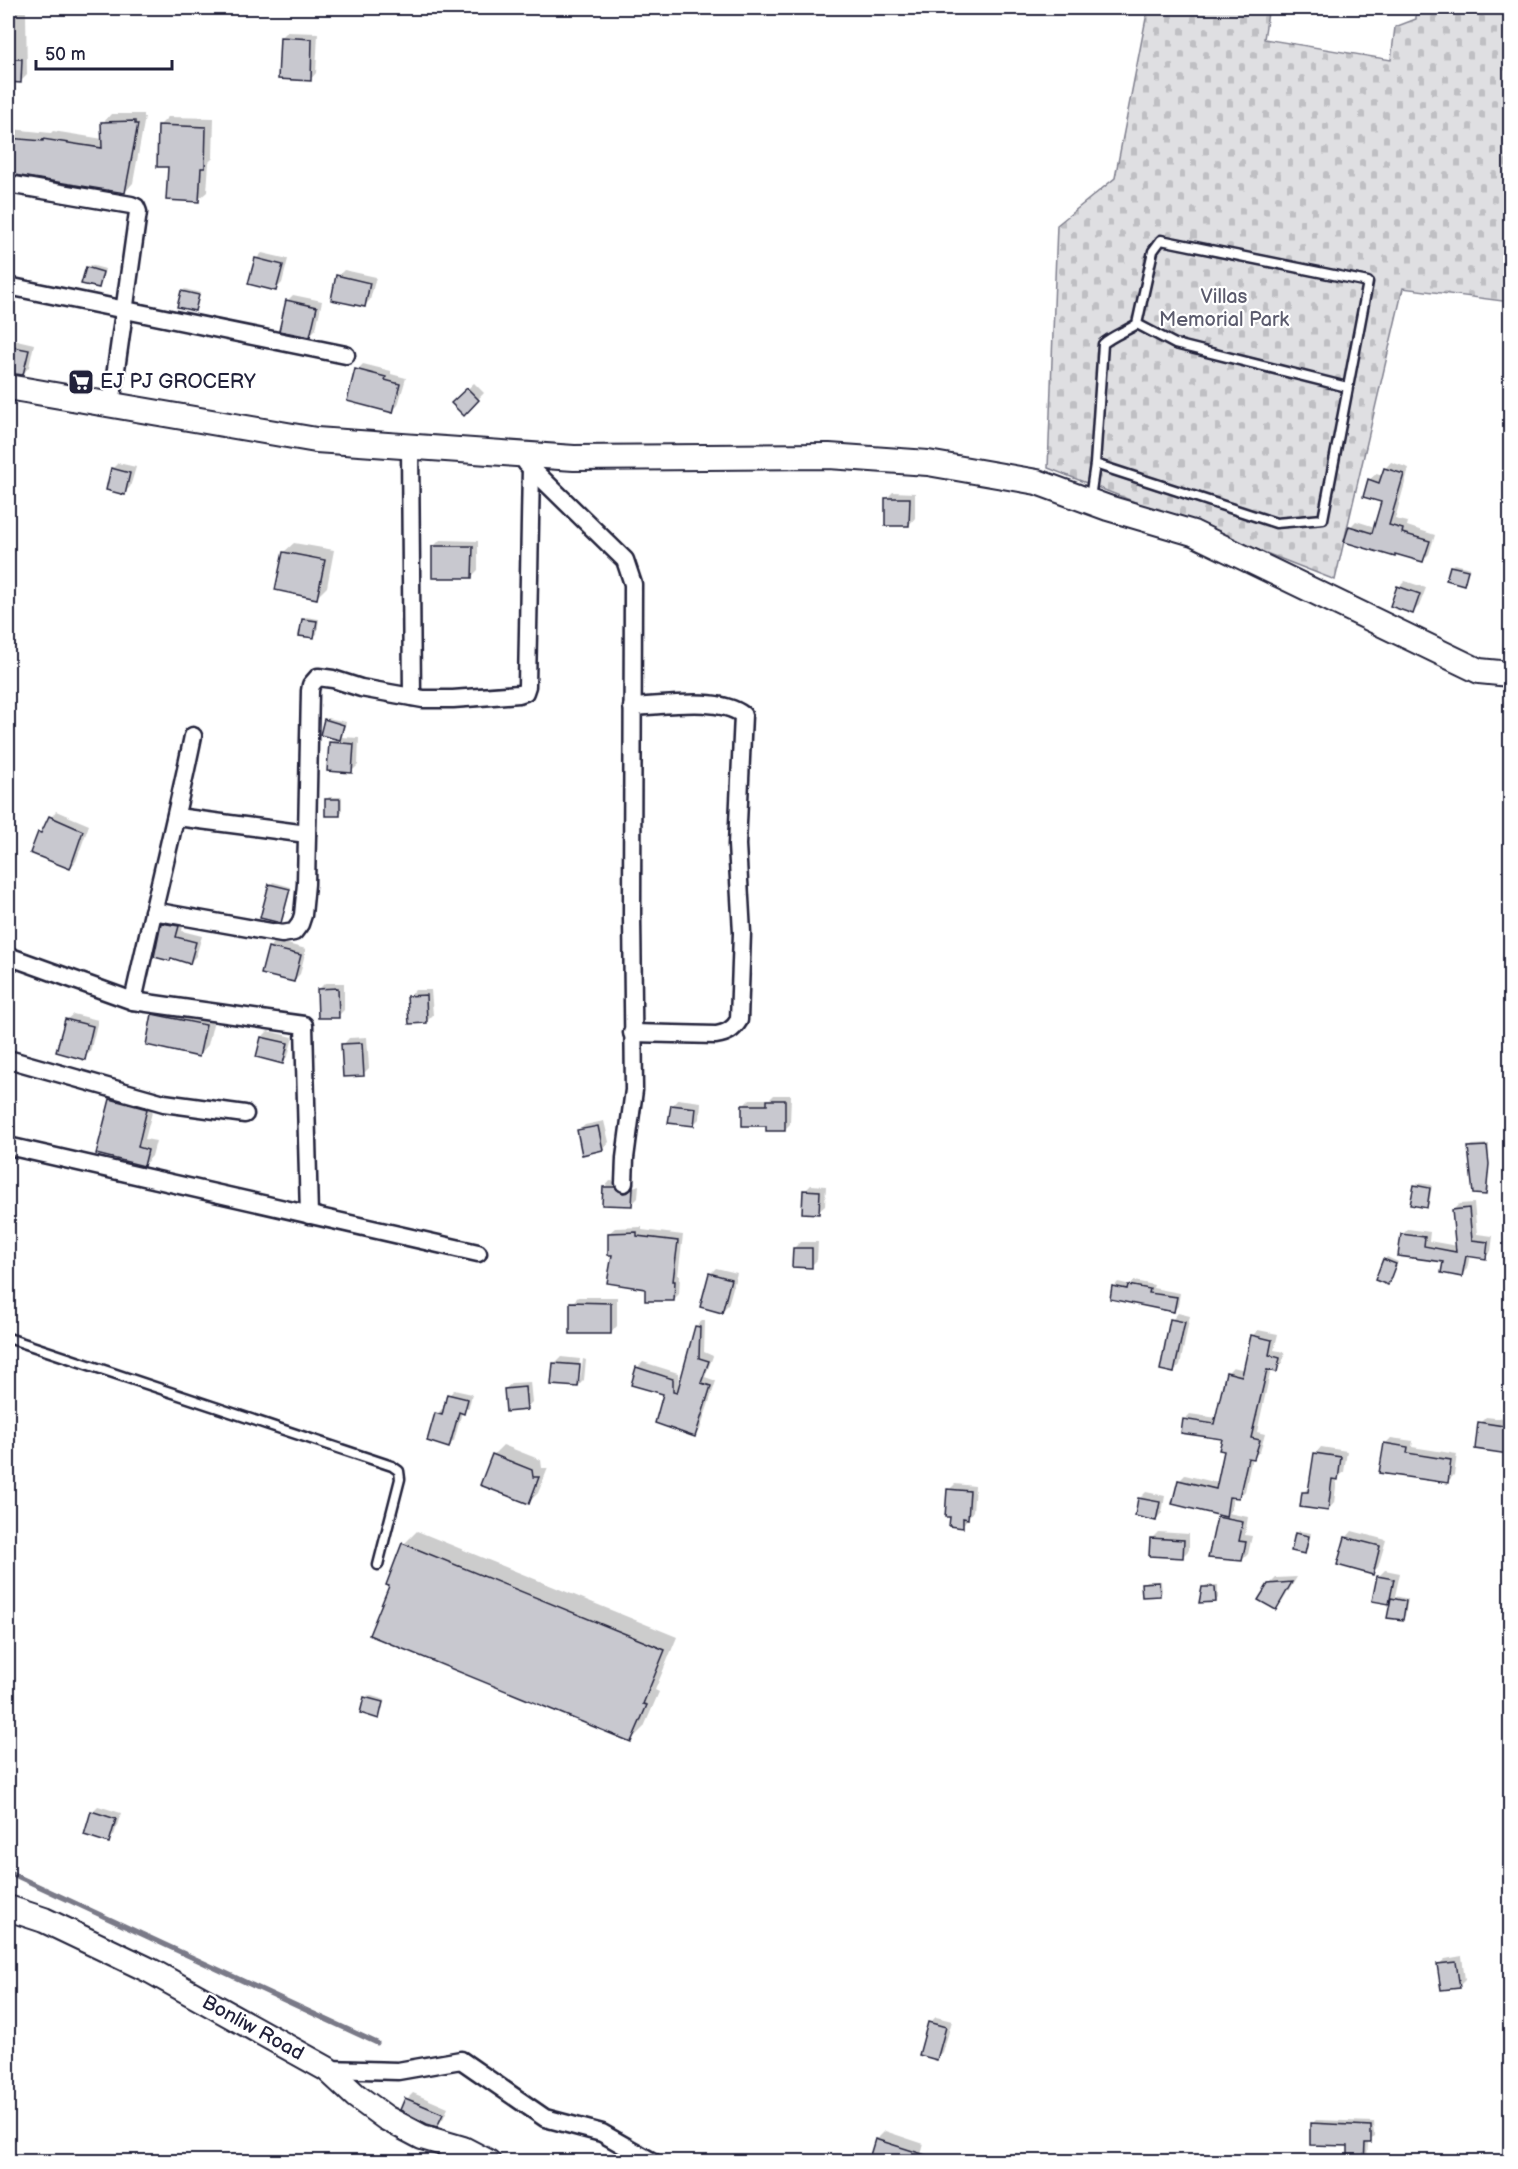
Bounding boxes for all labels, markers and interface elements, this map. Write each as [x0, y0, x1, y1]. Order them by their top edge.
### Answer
scale bar [36, 33, 172, 71]
text: 50 m [45, 44, 86, 65]
park label: Villas Memorial Park [1159, 285, 1289, 332]
supermarket icon: EJ PJ GROCERY [66, 367, 96, 397]
place label: EJ PJ GROCERY [100, 370, 256, 394]
street label: Bonliw Road [198, 1990, 308, 2066]

